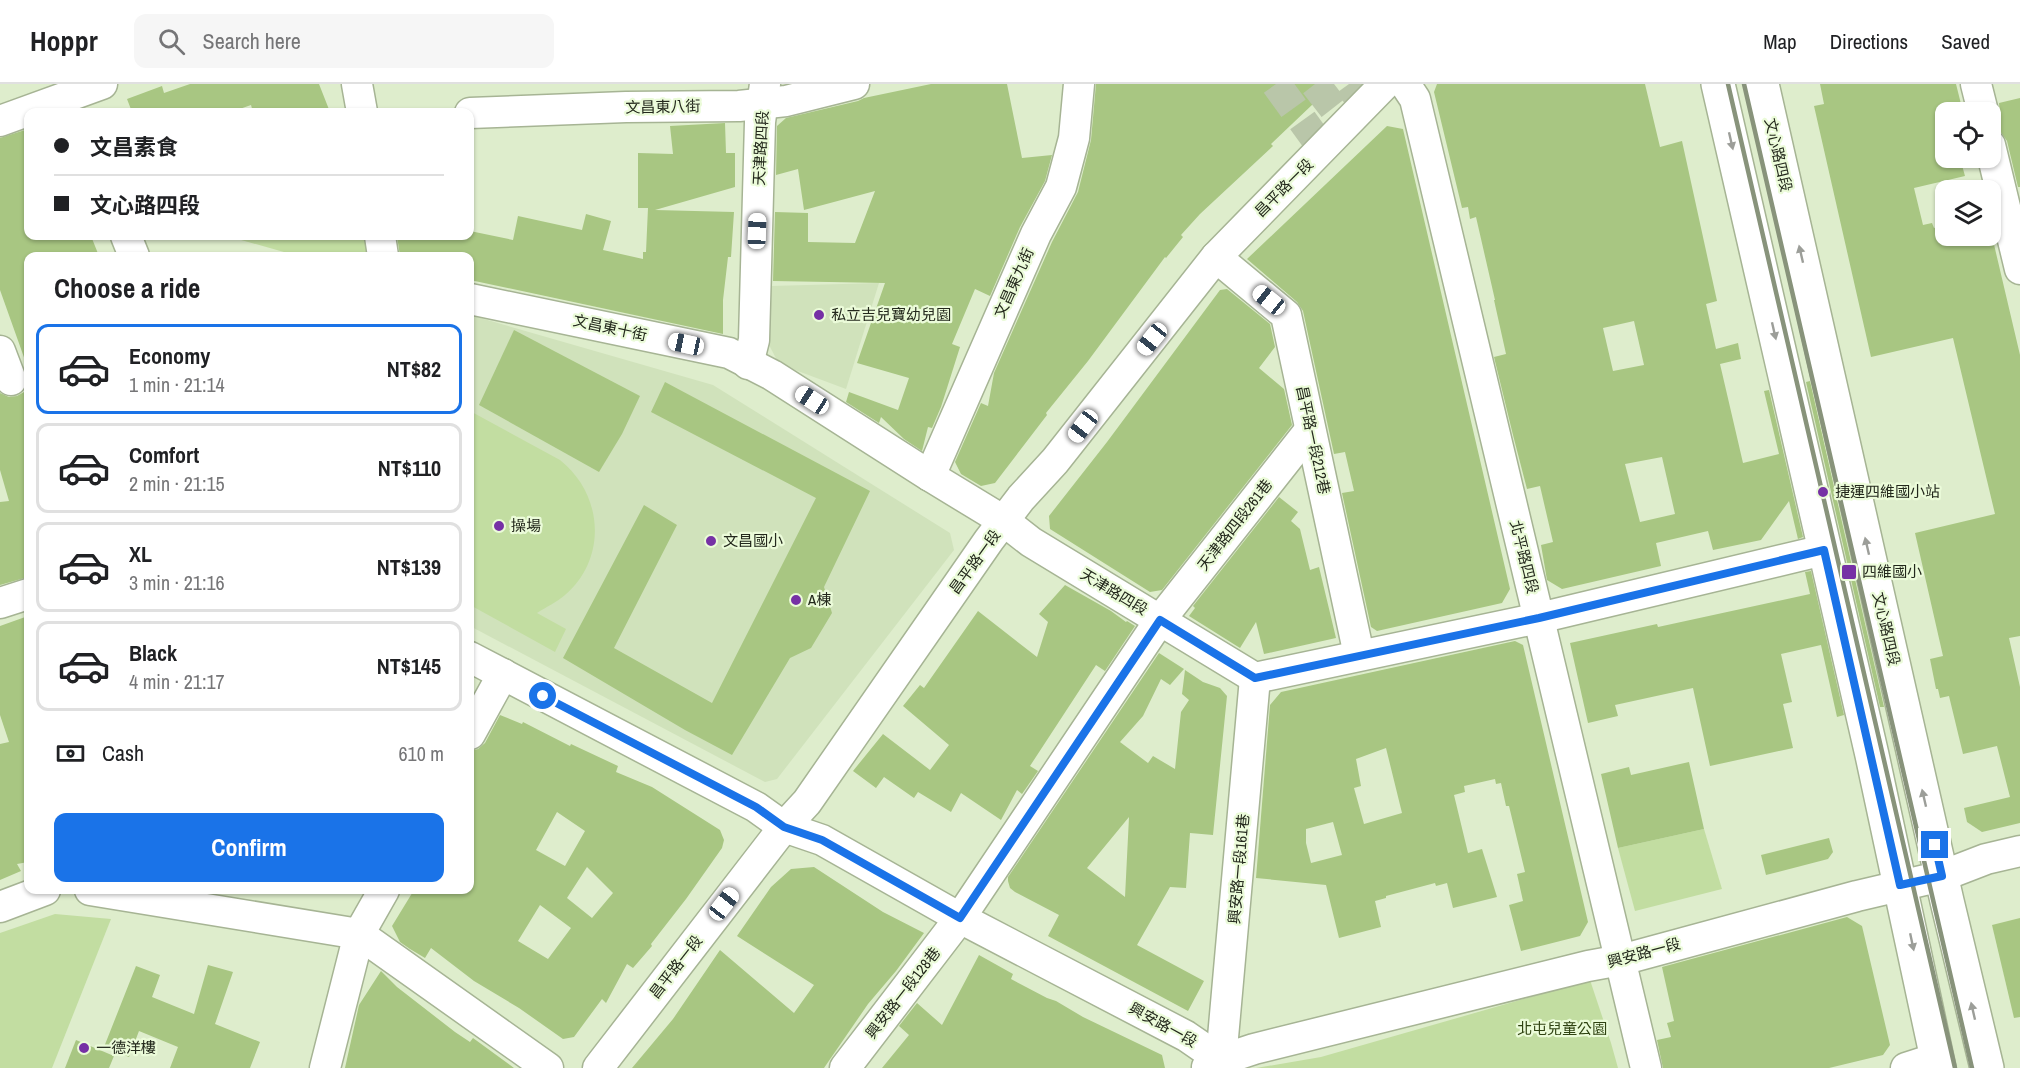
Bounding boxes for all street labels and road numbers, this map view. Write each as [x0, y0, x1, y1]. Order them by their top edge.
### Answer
street label: 文昌東八街 [625, 95, 701, 118]
street label: 天津路四段 [748, 110, 773, 186]
street label: 文心路四段 [1760, 116, 1797, 194]
street label: 昌平路一段 [1250, 154, 1318, 222]
street label: 文昌東九街 [989, 244, 1038, 321]
street label: 文昌東十街 [571, 309, 649, 346]
street label: 昌平路一段212巷 [1292, 384, 1335, 496]
street label: 天津路四段261巷 [1192, 475, 1277, 575]
street label: 北平路四段 [1505, 518, 1544, 596]
street label: 昌平路一段 [944, 525, 1005, 598]
street label: 天津路四段 [1077, 563, 1152, 620]
street label: 文心路四段 [1868, 590, 1905, 668]
street label: 興安路一段161巷 [1223, 813, 1254, 925]
street label: 昌平路一段 [644, 931, 707, 1003]
street label: 興安路一段 [1605, 933, 1683, 972]
street label: 興安路一段128巷 [860, 943, 945, 1043]
street label: 興安路一段 [1125, 997, 1201, 1052]

